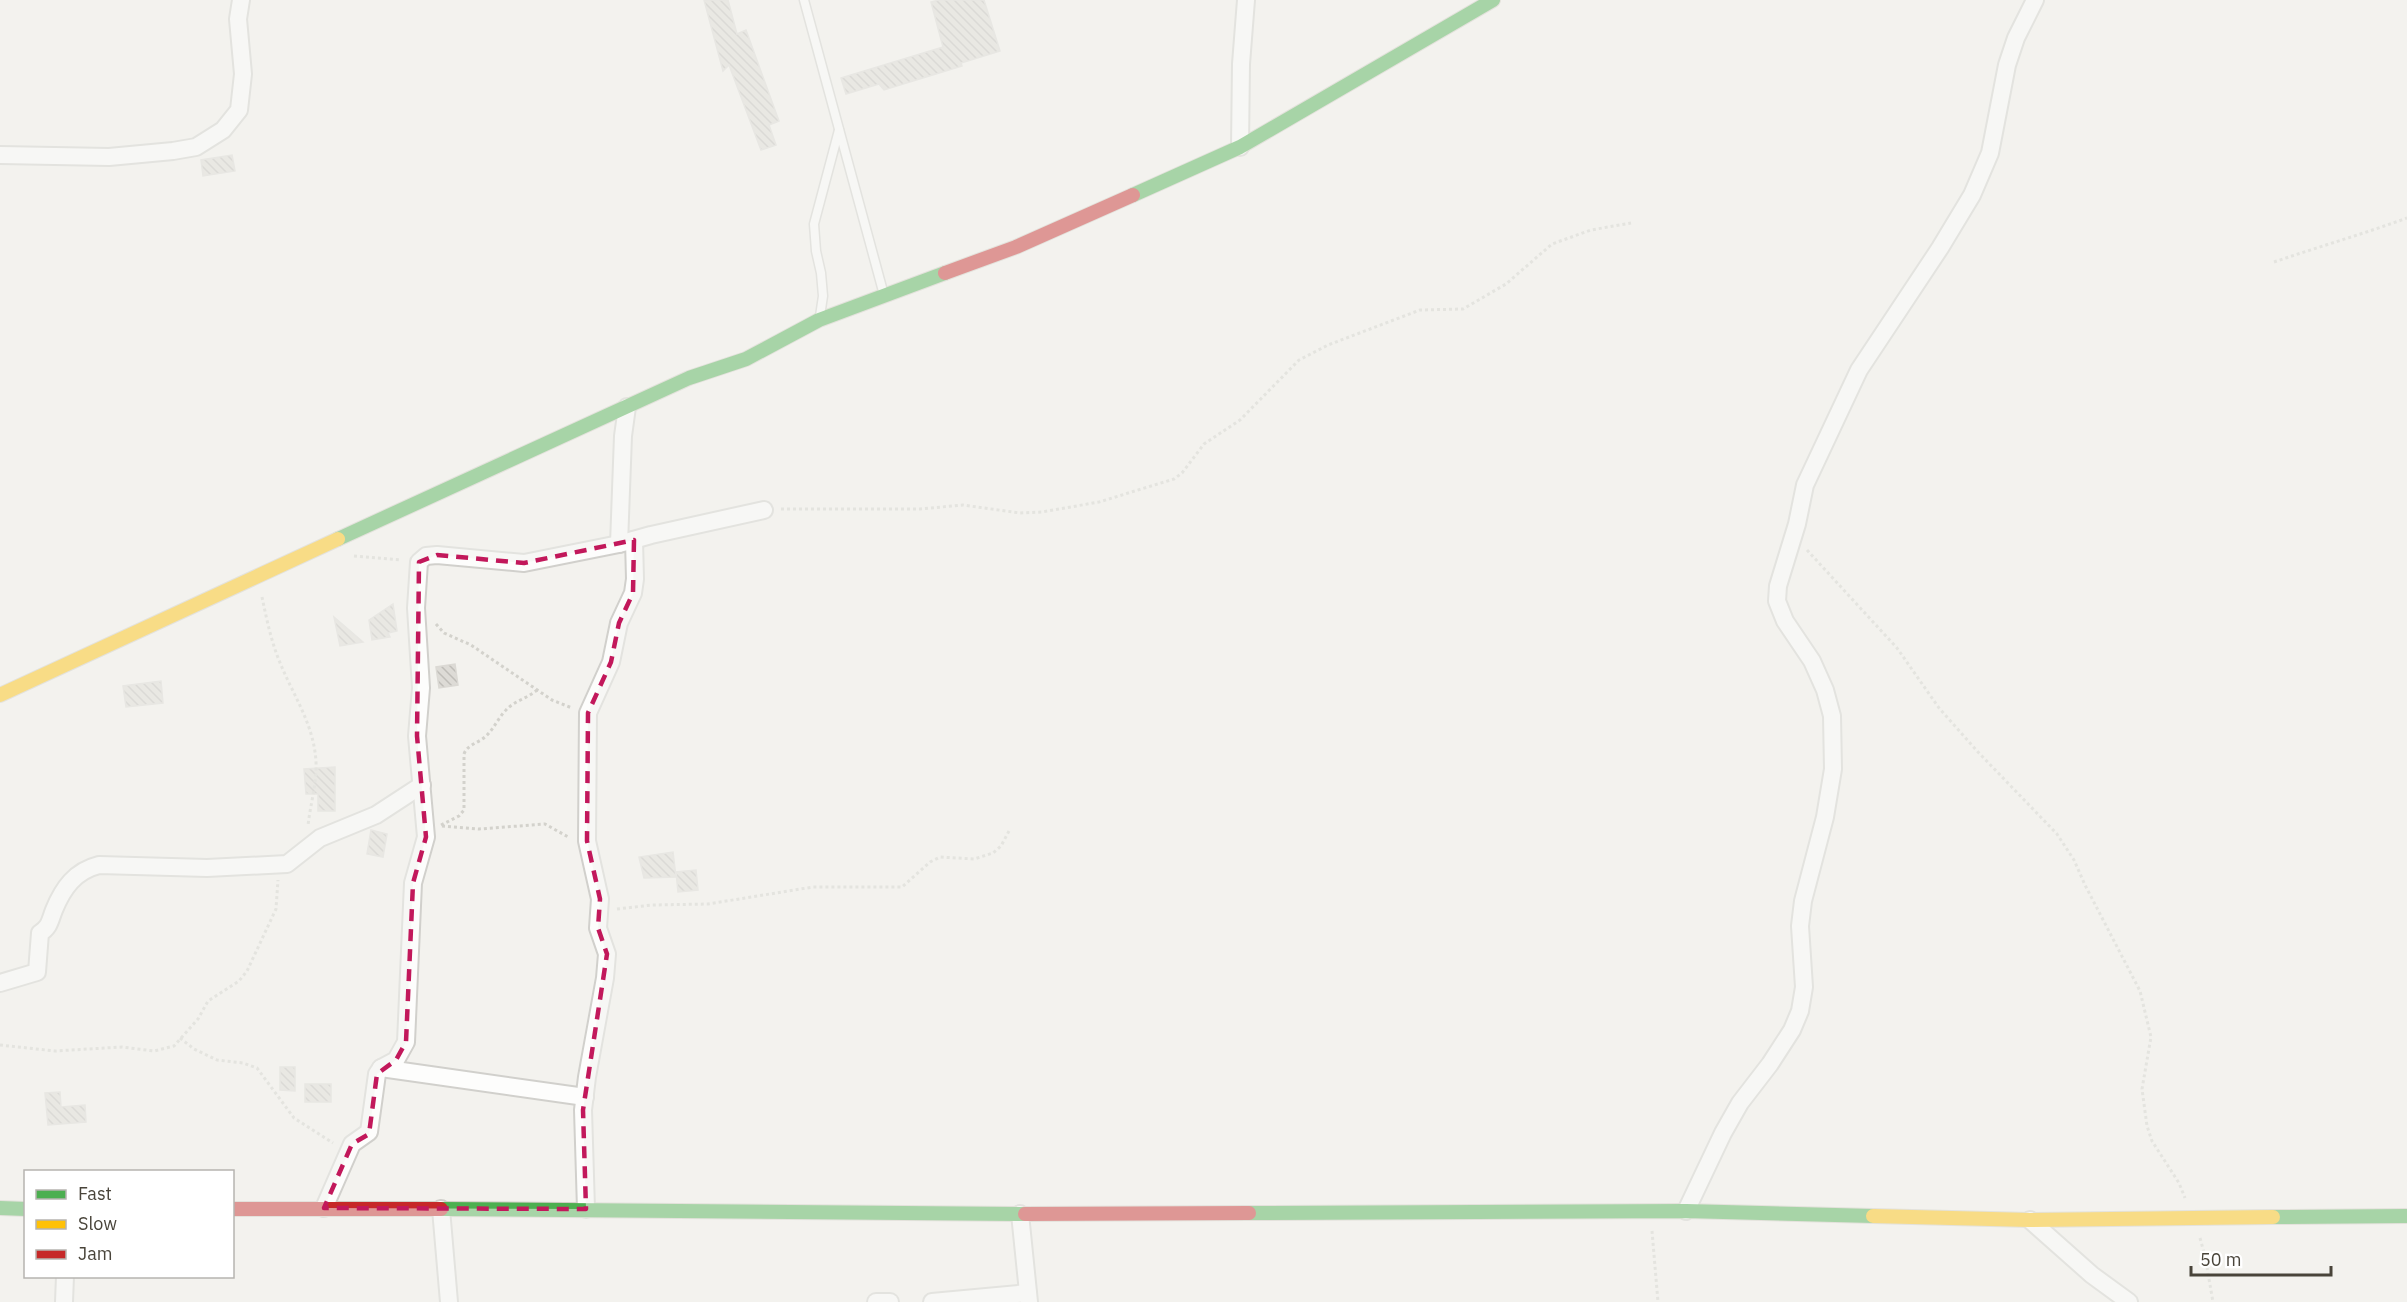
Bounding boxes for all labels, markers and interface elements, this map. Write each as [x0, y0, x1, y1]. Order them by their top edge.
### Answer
legend [24, 1170, 234, 1278]
text: Fast [78, 1182, 112, 1205]
text: Slow [78, 1212, 117, 1235]
scale bar [2191, 1239, 2330, 1277]
text: Jam [78, 1242, 113, 1265]
text: 50 m [2200, 1248, 2242, 1271]

